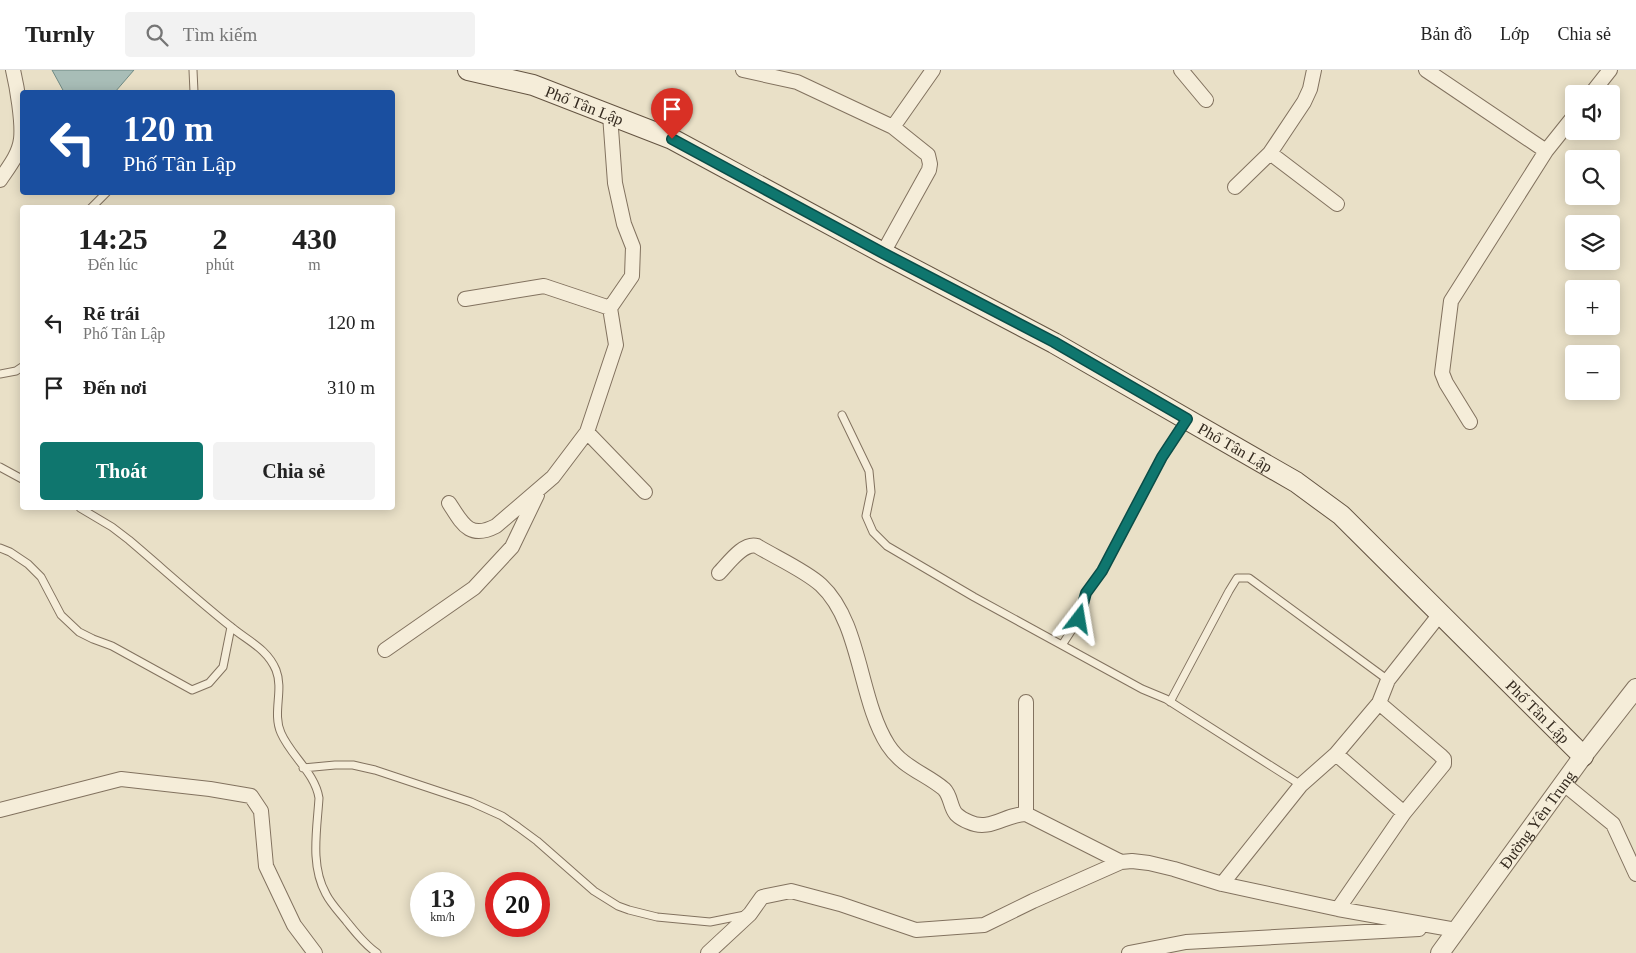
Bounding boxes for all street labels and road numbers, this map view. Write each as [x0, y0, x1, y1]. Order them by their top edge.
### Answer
street label: Phố Tân Lập [543, 83, 626, 129]
street label: Phố Tân Lập [1195, 420, 1275, 476]
street label: Phố Tân Lập [1503, 677, 1573, 747]
street label: Đường Yên Trung [1496, 767, 1579, 872]

